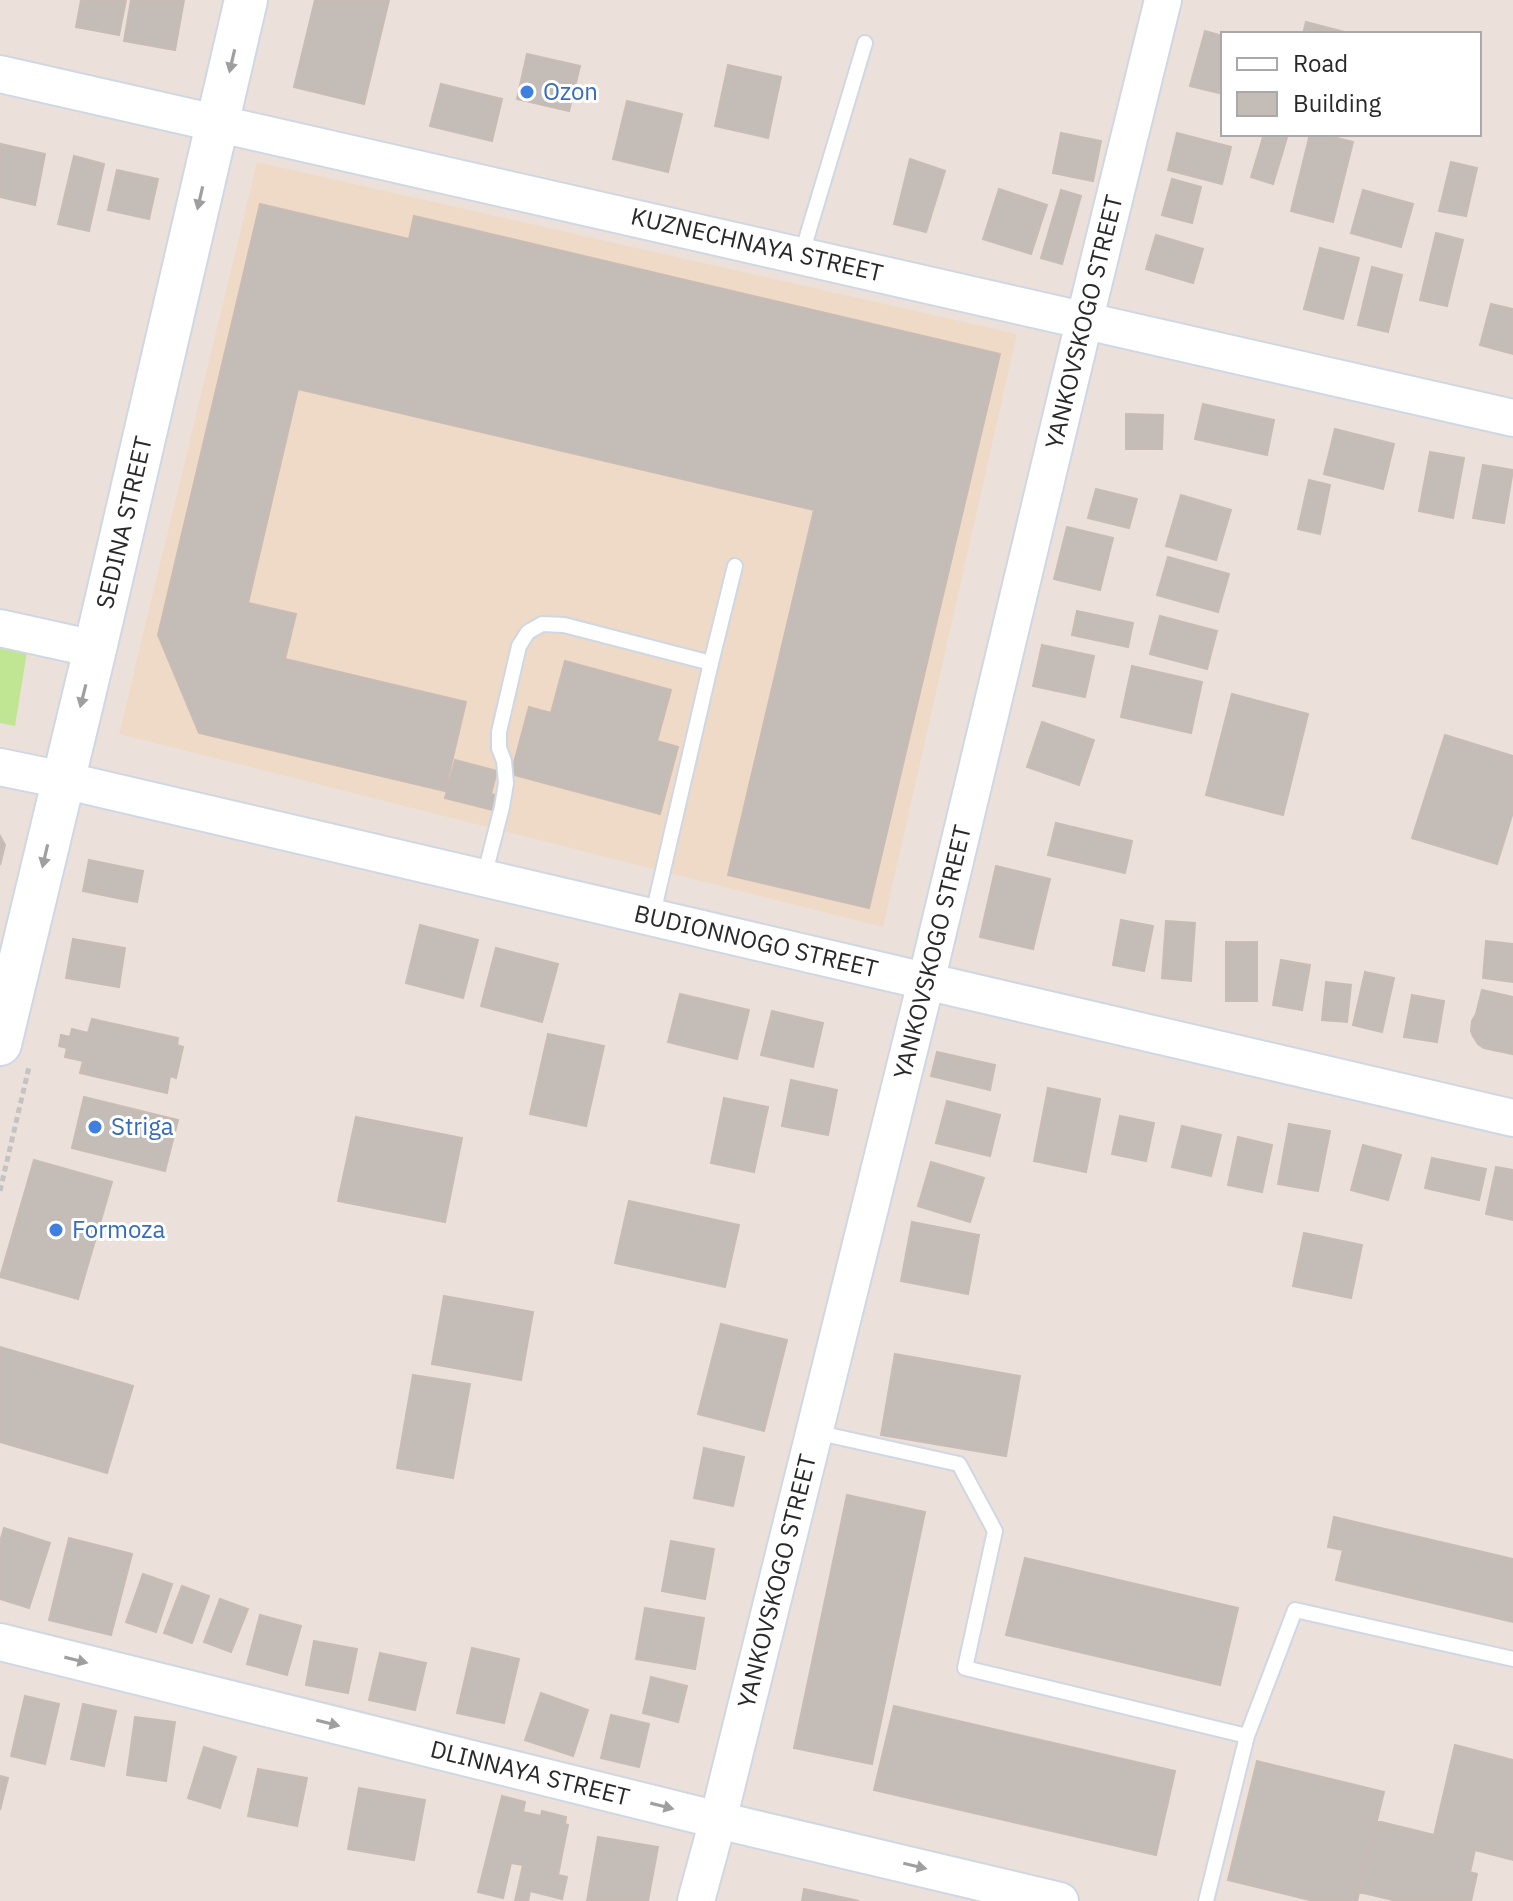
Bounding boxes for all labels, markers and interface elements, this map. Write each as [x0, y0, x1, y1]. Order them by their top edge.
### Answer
legend [1221, 32, 1481, 136]
text: Road [1293, 47, 1348, 79]
one-way arrow [225, 49, 238, 74]
place label: Ozon [543, 75, 598, 107]
marker: Ozon [518, 83, 536, 101]
text: Building [1293, 87, 1381, 119]
one-way arrow [194, 185, 206, 210]
street label: YANKOVSKOGO STREET [1037, 191, 1130, 452]
street label: KUZNECHNAYA STREET [628, 199, 887, 289]
street label: SEDINA STREET [88, 433, 159, 612]
one-way arrow [77, 684, 89, 709]
street label: YANKOVSKOGO STREET [886, 821, 978, 1082]
one-way arrow [38, 843, 51, 868]
street label: BUDIONNOGO STREET [631, 897, 882, 985]
place label: Striga [111, 1110, 174, 1142]
marker: Striga [86, 1118, 104, 1136]
place label: Formoza [72, 1213, 165, 1245]
marker: Formoza [47, 1221, 65, 1239]
street label: YANKOVSKOGO STREET [729, 1450, 823, 1711]
one-way arrow [63, 1655, 88, 1667]
one-way arrow [316, 1717, 341, 1730]
street label: DLINNAYA STREET [427, 1732, 633, 1813]
one-way arrow [650, 1800, 675, 1812]
one-way arrow [902, 1861, 927, 1873]

